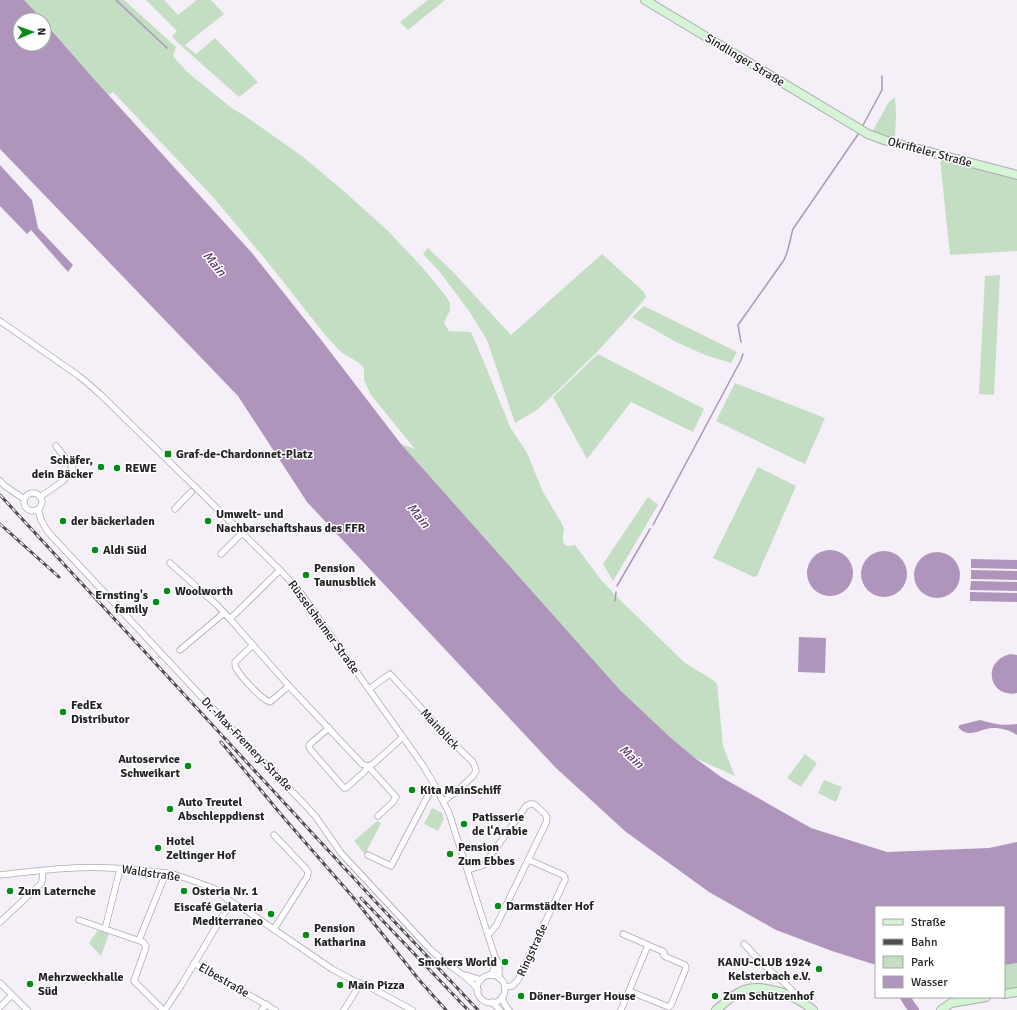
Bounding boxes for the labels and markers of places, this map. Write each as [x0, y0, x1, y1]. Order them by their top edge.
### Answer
place label: Graf-de-Chardonnet-Platz [176, 447, 313, 462]
marker: Graf-de-Chardonnet-Platz [163, 449, 173, 459]
place label: Schäfer, dein Bäcker [32, 453, 93, 482]
place label: REWE [125, 461, 157, 476]
marker: Schäfer, dein Bäcker [96, 462, 106, 472]
marker: REWE [112, 463, 122, 473]
place label: Umwelt- und Nachbarschaftshaus des FFR [216, 507, 366, 536]
place label: der bäckerladen [71, 514, 155, 529]
marker: der bäckerladen [58, 516, 68, 526]
marker: Umwelt- und Nachbarschaftshaus des FFR [203, 516, 213, 526]
place label: Aldi Süd [103, 543, 147, 558]
marker: Aldi Süd [90, 545, 100, 555]
place label: Pension Taunusblick [314, 561, 377, 590]
marker: Pension Taunusblick [301, 570, 311, 580]
place label: Woolworth [175, 584, 234, 599]
marker: Woolworth [162, 586, 172, 596]
place label: Ernsting's family [95, 588, 149, 617]
marker: Ernsting's family [151, 597, 161, 607]
place label: FedEx Distributor [71, 698, 130, 727]
marker: FedEx Distributor [58, 707, 68, 717]
place label: Autoservice Schweikart [118, 752, 180, 781]
marker: Autoservice Schweikart [183, 761, 193, 771]
place label: Kita MainSchiff [420, 783, 502, 798]
marker: Kita MainSchiff [407, 785, 417, 795]
place label: Auto Treutel Abschleppdienst [178, 795, 265, 824]
marker: Auto Treutel Abschleppdienst [165, 804, 175, 814]
place label: Patisserie de l'Arabie [472, 810, 528, 839]
marker: Patisserie de l'Arabie [459, 819, 469, 829]
place label: Hotel Zeltinger Hof [166, 834, 236, 863]
place label: Pension Zum Ebbes [458, 840, 515, 869]
marker: Hotel Zeltinger Hof [153, 843, 163, 853]
marker: Pension Zum Ebbes [445, 849, 455, 859]
place label: Zum Laternche [18, 884, 96, 899]
place label: Osteria Nr. 1 [192, 884, 258, 899]
marker: Zum Laternche [5, 886, 15, 896]
marker: Osteria Nr. 1 [179, 886, 189, 896]
place label: Darmstädter Hof [506, 899, 594, 914]
place label: Eiscafé Gelateria Mediterraneo [174, 900, 263, 929]
marker: Darmstädter Hof [493, 901, 503, 911]
marker: Eiscafé Gelateria Mediterraneo [266, 909, 276, 919]
place label: Pension Katharina [314, 921, 366, 950]
marker: Pension Katharina [301, 930, 311, 940]
place label: Smokers World [418, 955, 498, 970]
place label: KANU-CLUB 1924 Kelsterbach e.V. [718, 955, 812, 984]
marker: Smokers World [500, 957, 510, 967]
marker: KANU-CLUB 1924 Kelsterbach e.V. [814, 964, 824, 974]
place label: Mehrzweckhalle Süd [38, 970, 124, 999]
place label: Main Pizza [348, 978, 405, 993]
marker: Mehrzweckhalle Süd [25, 979, 35, 989]
marker: Main Pizza [335, 980, 345, 990]
place label: Döner-Burger House [529, 989, 636, 1004]
place label: Zum Schützenhof [723, 989, 814, 1004]
marker: Döner-Burger House [516, 991, 526, 1001]
marker: Zum Schützenhof [710, 991, 720, 1001]

